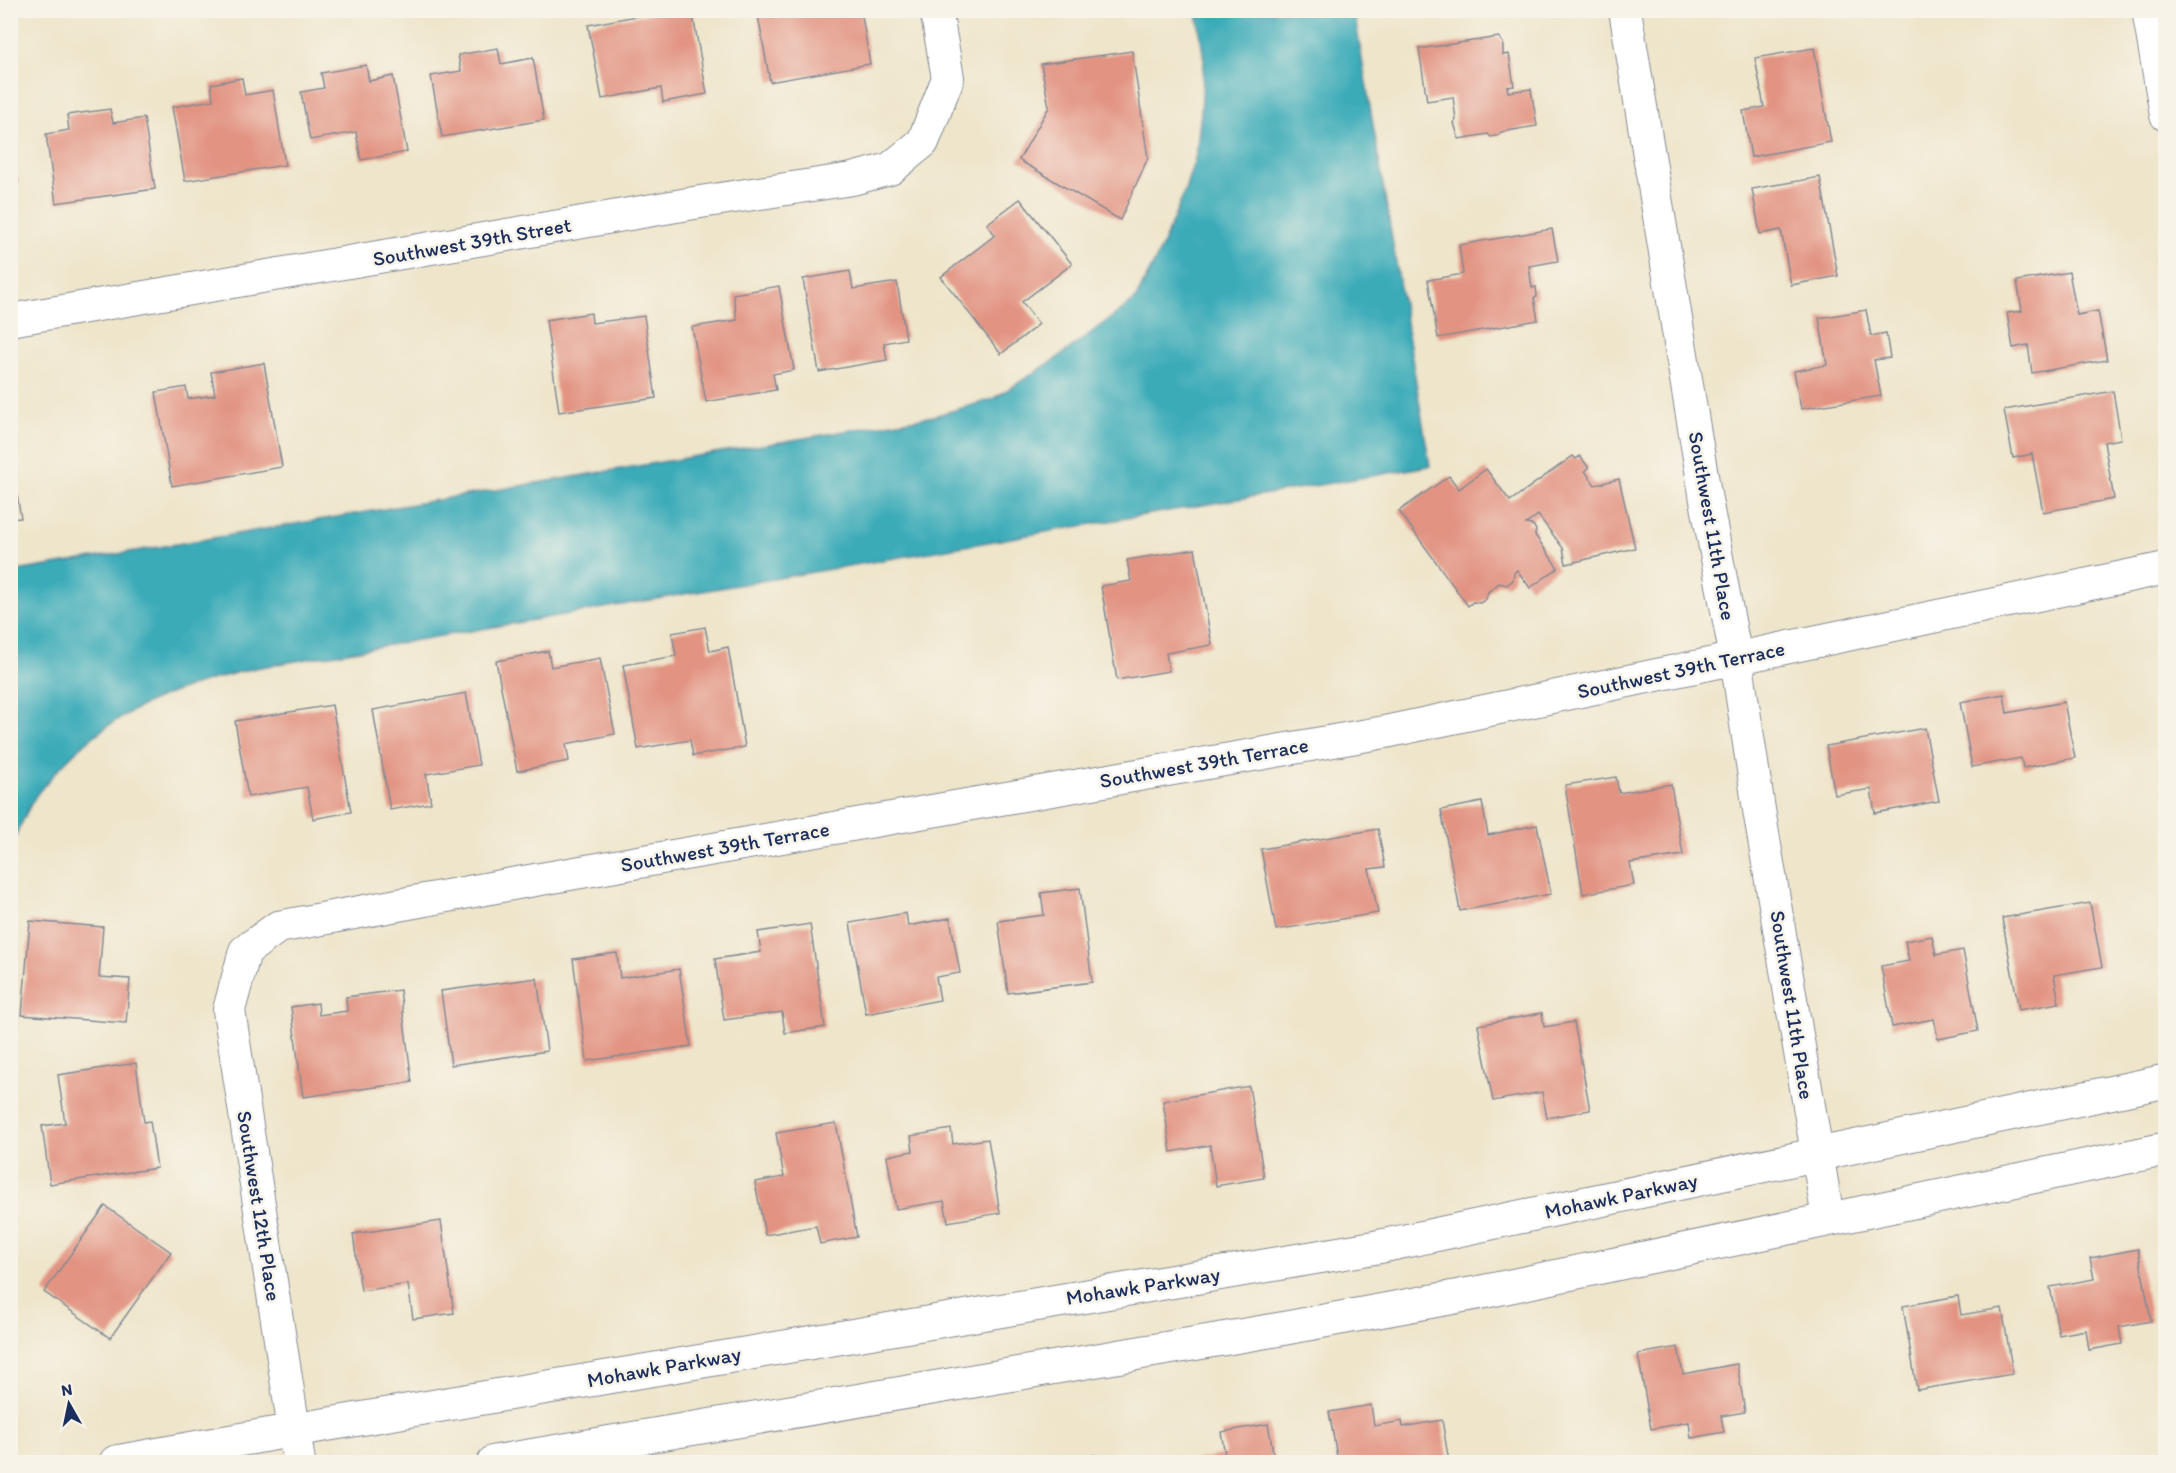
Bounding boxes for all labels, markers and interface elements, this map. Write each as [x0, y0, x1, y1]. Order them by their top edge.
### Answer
street label: Southwest 39th Street [371, 212, 573, 271]
street label: Southwest 11th Place [1684, 430, 1741, 622]
street label: Southwest 39th Terrace [1575, 635, 1787, 704]
street label: Southwest 39th Terrace [1098, 732, 1310, 793]
street label: Southwest 39th Terrace [619, 816, 831, 877]
street label: Southwest 11th Place [1765, 909, 1820, 1101]
street label: Southwest 12th Place [232, 1109, 287, 1303]
street label: Mohawk Parkway [1542, 1167, 1700, 1224]
street label: Mohawk Parkway [1064, 1261, 1222, 1310]
street label: Mohawk Parkway [585, 1341, 743, 1392]
north arrow [39, 1374, 99, 1434]
text: N [60, 1379, 74, 1400]

